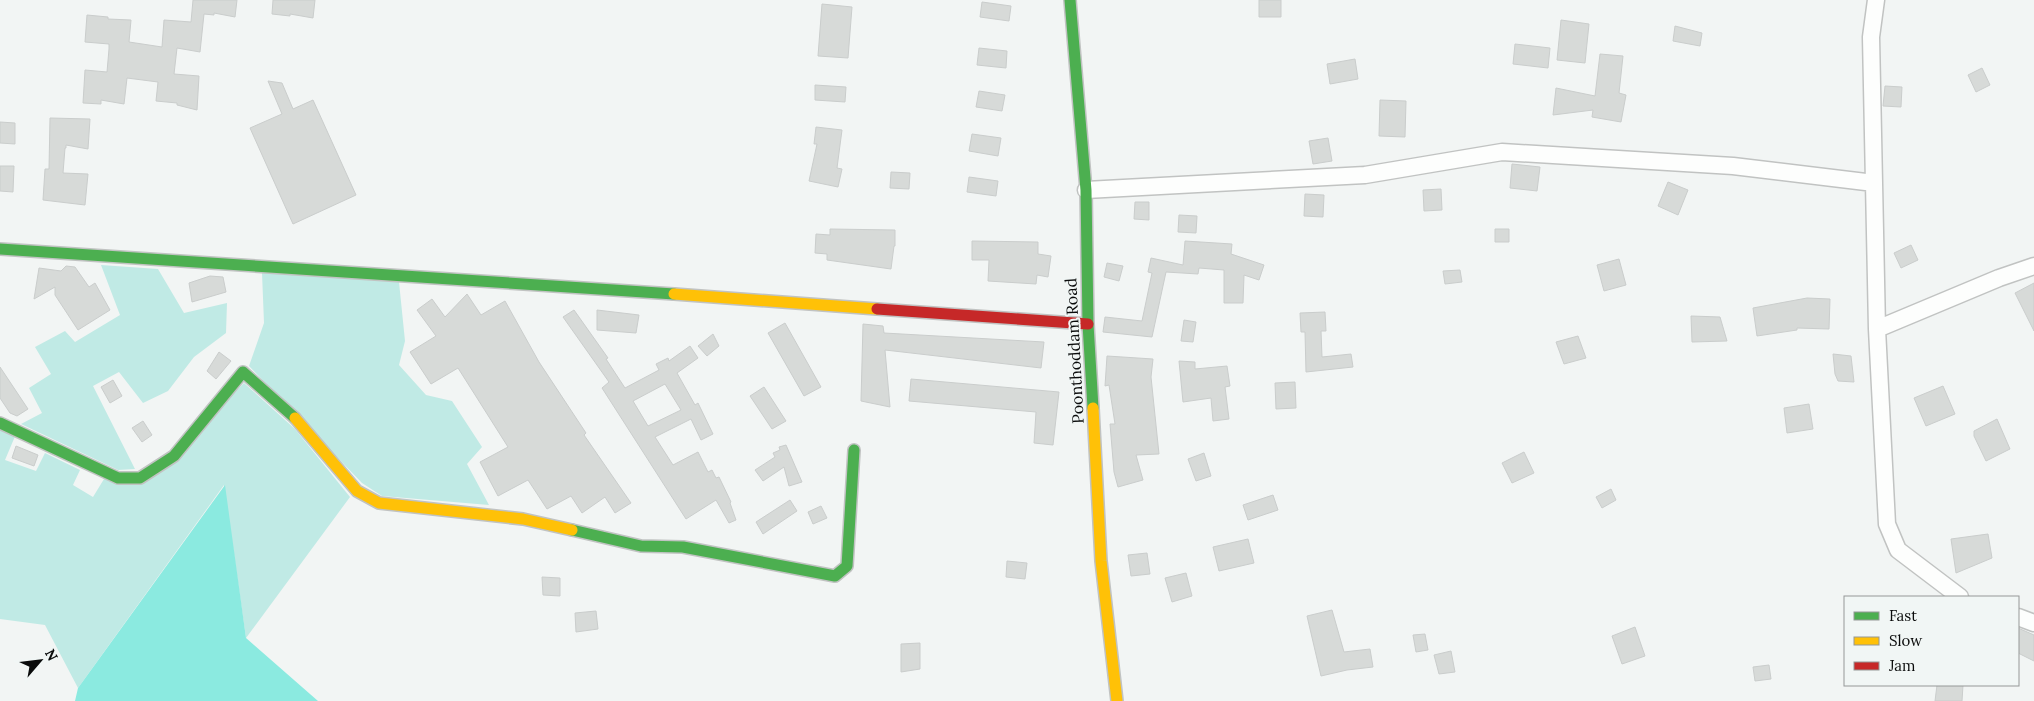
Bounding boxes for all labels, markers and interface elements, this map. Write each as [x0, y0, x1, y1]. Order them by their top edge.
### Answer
street label: Poonthoddam Road [1060, 277, 1088, 424]
legend [1844, 596, 2019, 686]
text: Fast [1889, 606, 1917, 625]
text: Slow [1889, 631, 1922, 650]
north arrow [15, 636, 65, 686]
text: N [41, 646, 62, 664]
text: Jam [1888, 656, 1916, 675]

